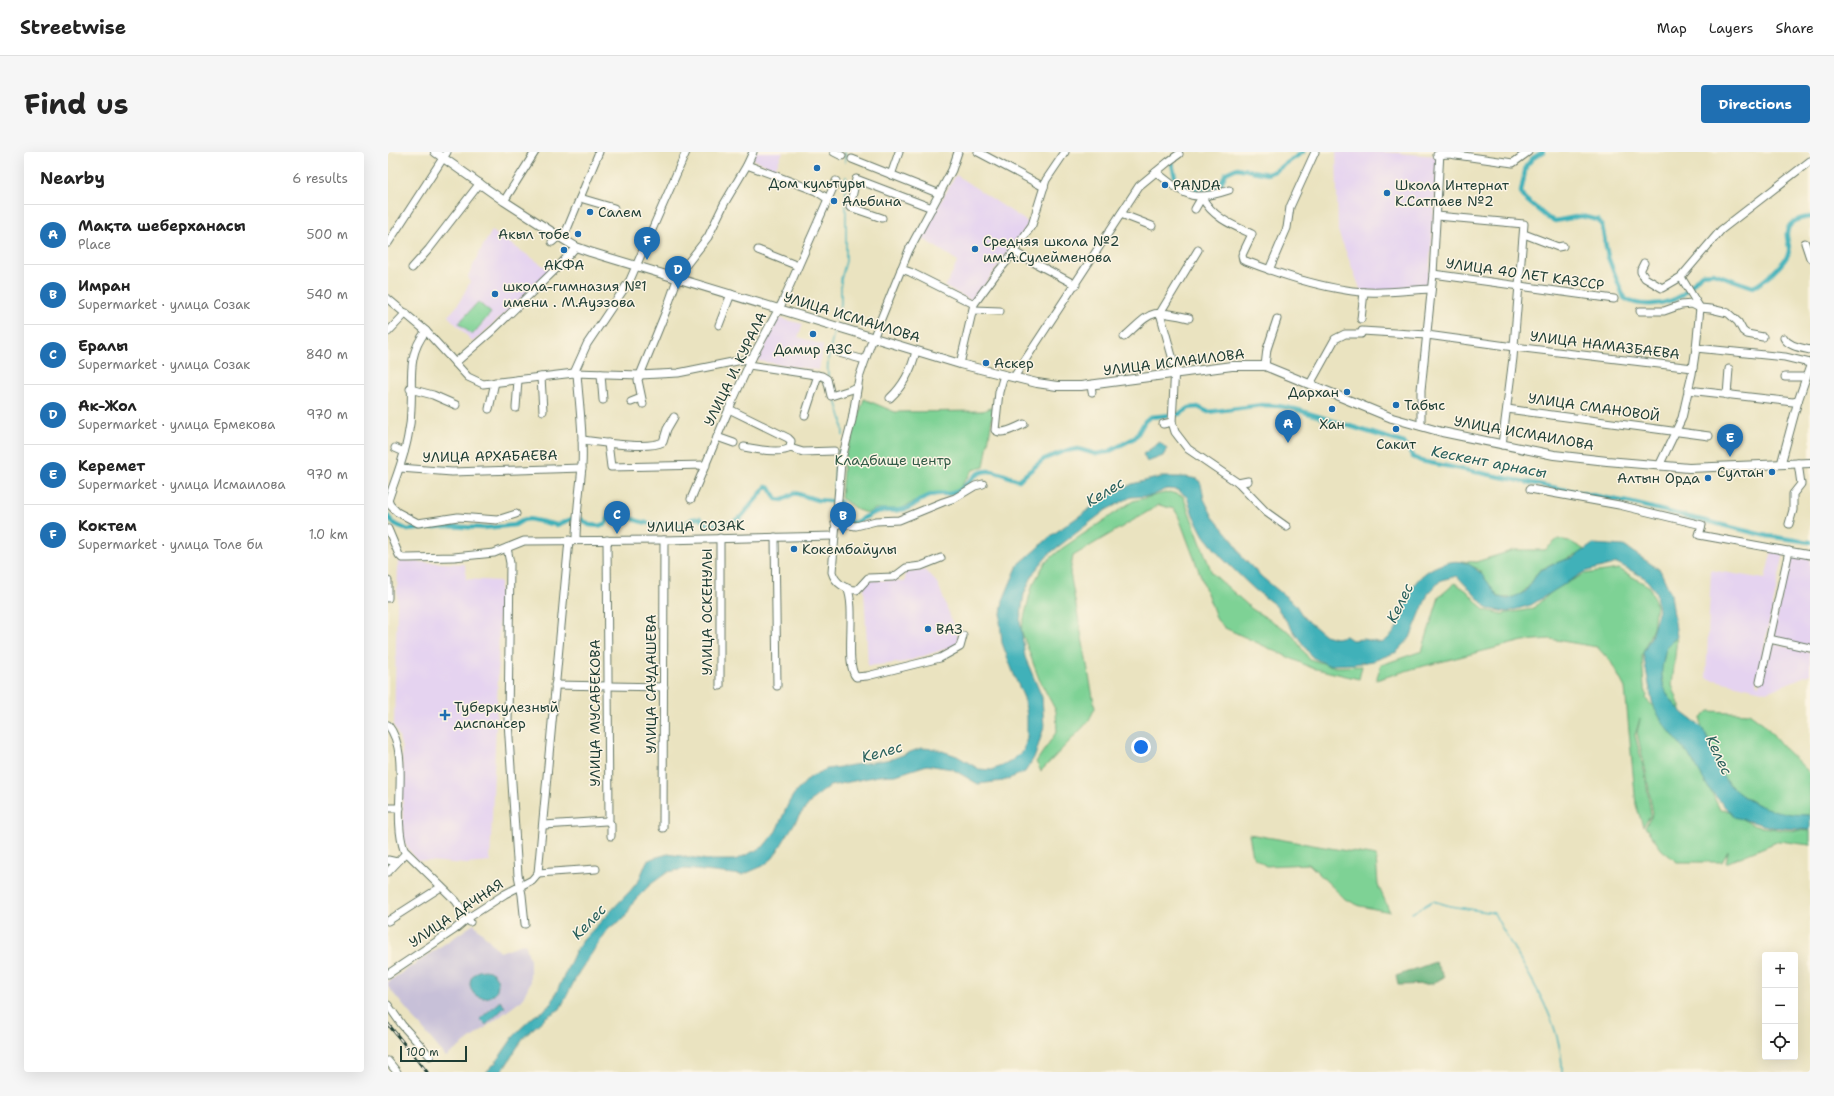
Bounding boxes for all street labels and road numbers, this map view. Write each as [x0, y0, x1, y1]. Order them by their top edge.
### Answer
street label: УЛИЦА 40 ЛЕТ КАЗССР [1445, 254, 1605, 294]
street label: УЛИЦА ИСМАИЛОВА [781, 288, 923, 346]
street label: УЛИЦА И. КУРАЛА [700, 309, 770, 429]
street label: УЛИЦА НАМАЗБАЕВА [1529, 327, 1681, 363]
street label: УЛИЦА ИСМАИЛОВА [1102, 344, 1246, 380]
street label: УЛИЦА СМАНОВОЙ [1527, 389, 1661, 425]
street label: УЛИЦА ИСМАИЛОВА [1452, 412, 1596, 454]
street label: УЛИЦА АРХАБАЕВА [422, 446, 558, 466]
street label: УЛИЦА СОЗАК [647, 516, 745, 536]
street label: УЛИЦА ОСКЕНУЛЫ [698, 548, 716, 676]
street label: УЛИЦА САУДАШЕВА [642, 614, 660, 754]
street label: УЛИЦА МУСАБЕКОВА [586, 639, 604, 787]
street label: УЛИЦА ДАЧНАЯ [405, 875, 507, 951]

